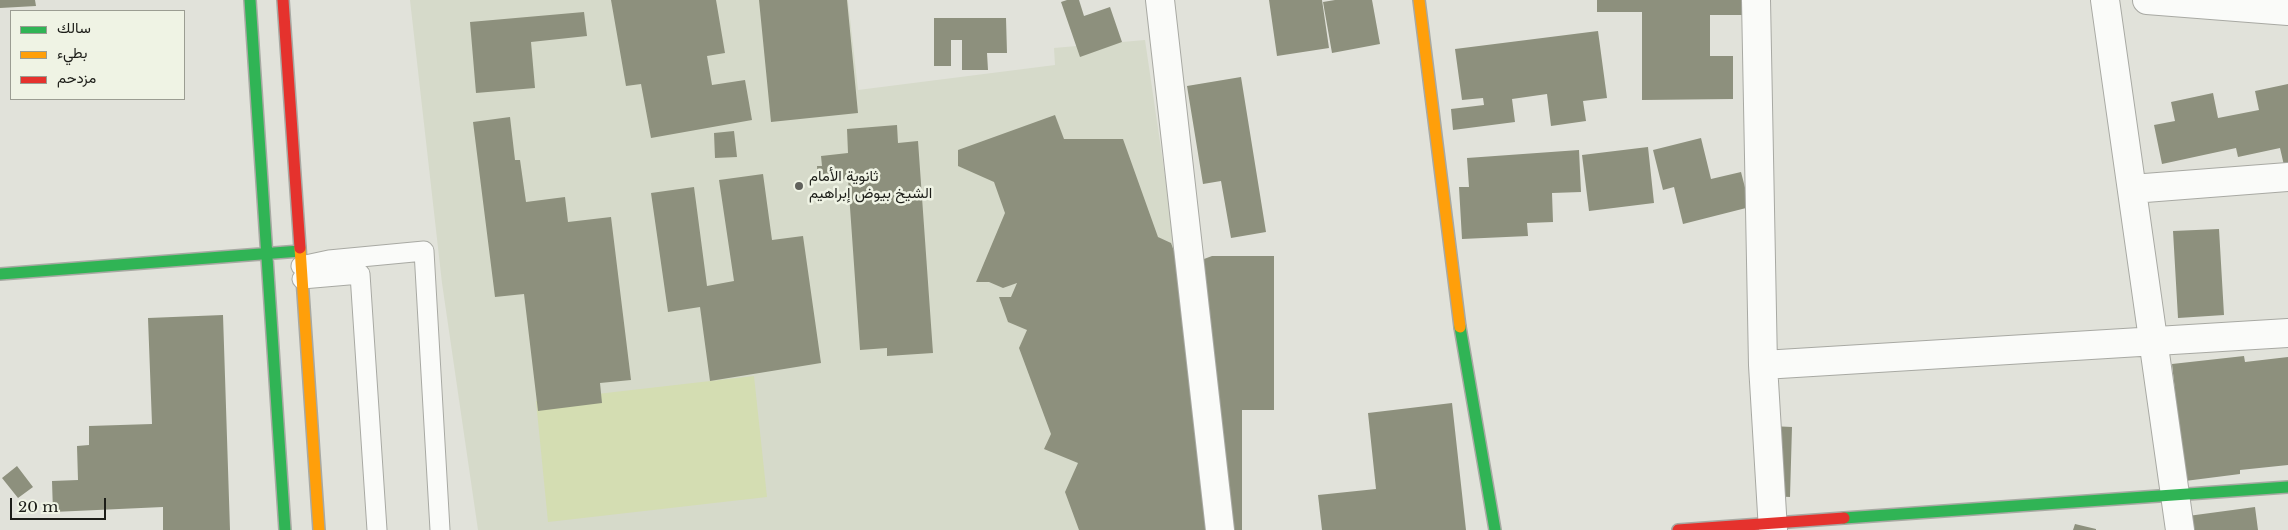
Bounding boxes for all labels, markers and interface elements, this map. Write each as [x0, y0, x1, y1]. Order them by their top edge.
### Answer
legend [10, 10, 185, 100]
text: سالك [57, 18, 91, 37]
text: بطيء [57, 43, 87, 62]
text: مزدحم [57, 68, 96, 87]
place label: ثانوية الأمام الشيخ بيوض إبراهيم [809, 168, 932, 203]
marker: ثانوية الأمام الشيخ بيوض إبراهيم [793, 180, 805, 192]
scale bar [12, 488, 109, 520]
text: 20 m [18, 497, 58, 516]

